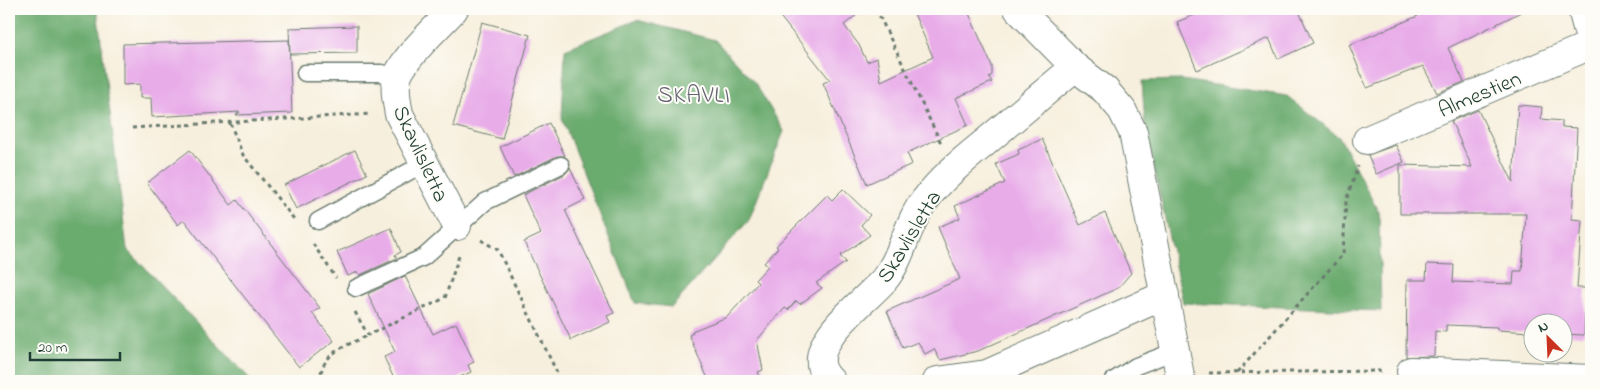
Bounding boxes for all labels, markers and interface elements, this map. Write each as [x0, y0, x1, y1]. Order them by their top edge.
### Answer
street label: Almestien [1434, 64, 1527, 128]
district label: SKAVLI [657, 79, 731, 114]
street label: Skavlisletta [383, 101, 456, 208]
street label: Skavlisletta [870, 185, 951, 290]
north arrow [1522, 312, 1572, 362]
text: N [1535, 316, 1552, 339]
scale bar [30, 330, 120, 362]
text: 20 m [38, 337, 68, 359]

